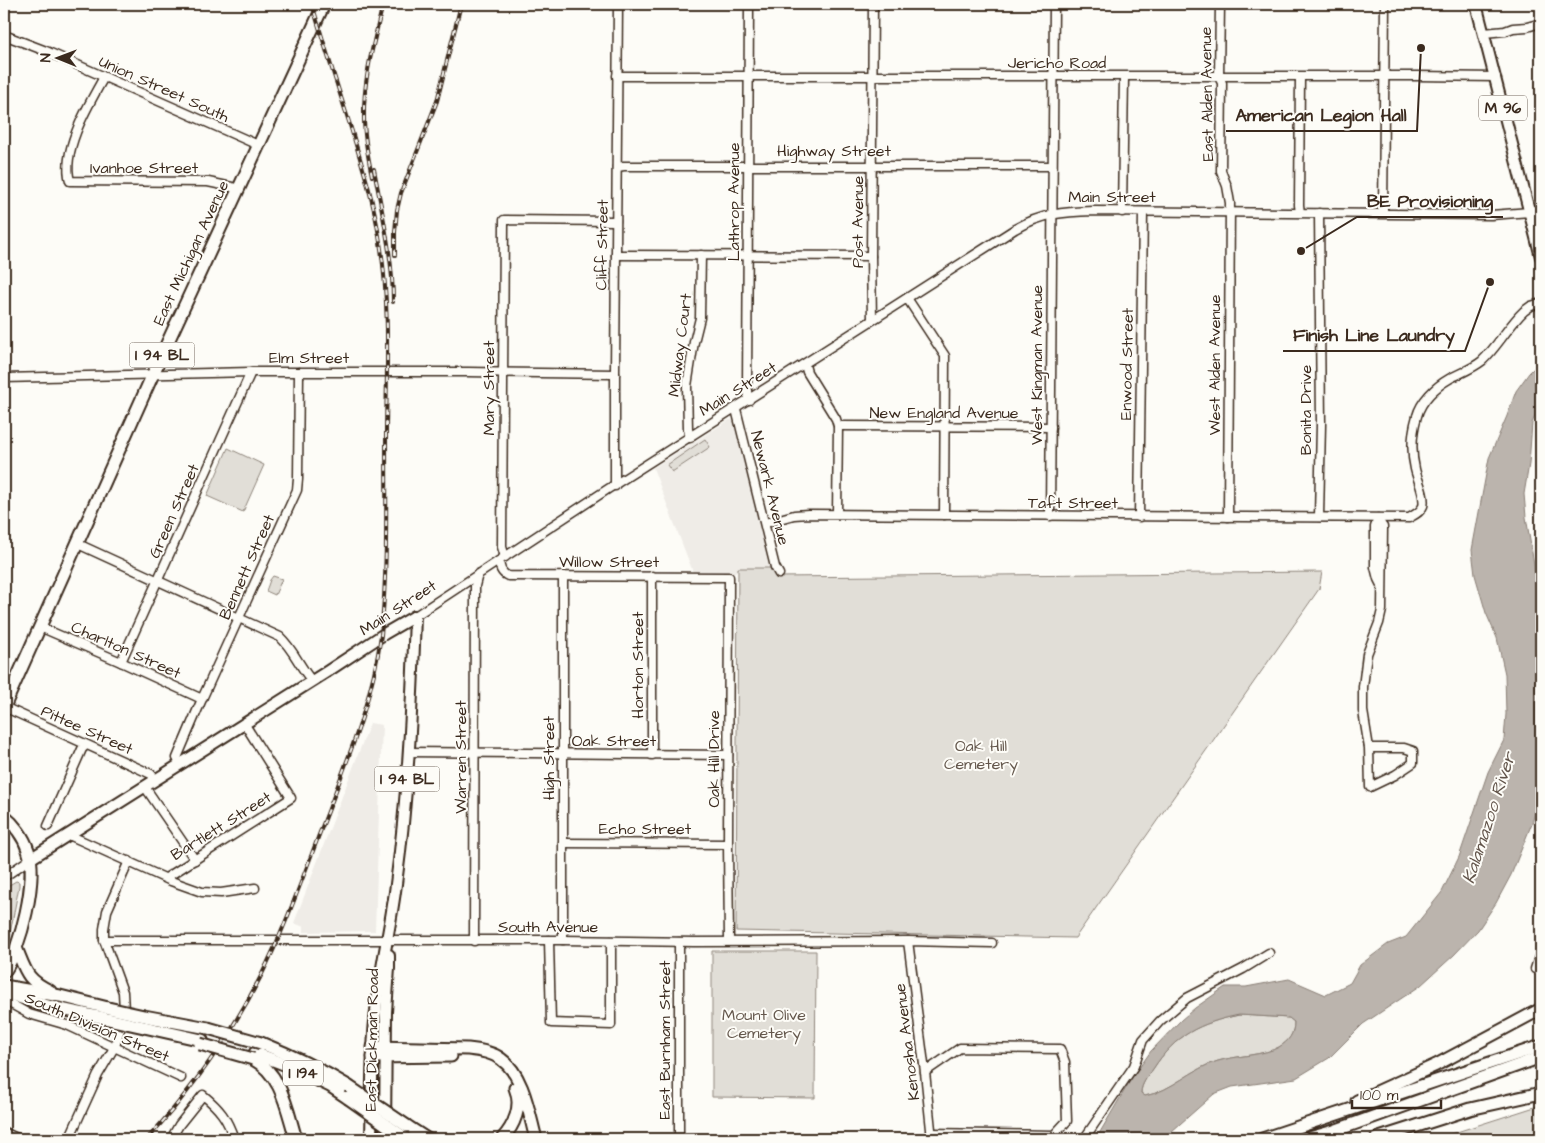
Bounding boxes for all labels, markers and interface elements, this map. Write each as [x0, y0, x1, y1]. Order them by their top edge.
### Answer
street label: East Alden Avenue [1195, 26, 1219, 161]
north arrow [32, 32, 82, 82]
street label: Union Street South [95, 50, 233, 128]
street label: Jericho Road [1008, 52, 1106, 74]
text: N [36, 53, 56, 62]
road number: M 96 [1479, 96, 1527, 120]
callout: American Legion Hall [1226, 98, 1417, 131]
text: American Legion Hall [1236, 103, 1407, 129]
street label: Highway Street [777, 140, 891, 163]
street label: Lathrop Avenue [723, 142, 745, 261]
street label: Ivanhoe Street [90, 157, 199, 179]
street label: Post Avenue [847, 176, 869, 268]
street label: East Michigan Avenue [148, 177, 235, 329]
callout: BE Provisioning [1357, 184, 1503, 217]
street label: Main Street [1068, 186, 1156, 208]
text: BE Provisioning [1367, 189, 1494, 215]
street label: Cliff Street [590, 199, 614, 291]
street label: West Kingman Avenue [1026, 285, 1049, 445]
street label: Midway Court [663, 292, 698, 398]
street label: West Alden Avenue [1204, 294, 1226, 435]
street label: Enwood Street [1115, 307, 1139, 420]
callout: Finish Line Laundry [1283, 318, 1465, 351]
text: Finish Line Laundry [1293, 323, 1455, 349]
street label: Mary Street [478, 340, 501, 435]
road number: I 94 BL [130, 342, 194, 368]
street label: Elm Street [269, 347, 350, 369]
street label: Main Street [695, 356, 781, 422]
street label: Bonita Drive [1295, 364, 1317, 455]
street label: New England Avenue [870, 402, 1019, 425]
street label: Newark Avenue [745, 429, 795, 548]
street label: Green Street [143, 460, 205, 562]
street label: Taft Street [1028, 492, 1118, 514]
street label: Bennett Street [214, 510, 280, 623]
street label: Willow Street [559, 551, 660, 573]
street label: Main Street [355, 575, 441, 641]
street label: Horton Street [627, 611, 649, 718]
street label: Charlton Street [68, 616, 185, 684]
street label: Pittee Street [37, 700, 137, 760]
street label: Warren Street [450, 700, 472, 814]
street label: Oak Hill Drive [703, 710, 725, 808]
street label: High Street [538, 715, 561, 800]
street label: Oak Street [572, 730, 657, 752]
park label: Oak Hill Cemetery [944, 735, 1018, 776]
water label: Kalamazoo River [1456, 747, 1523, 887]
road number: I 94 BL [374, 766, 440, 792]
street label: Bartlett Street [167, 786, 276, 866]
street label: Echo Street [599, 818, 692, 840]
street label: South Avenue [498, 916, 598, 938]
street label: East Burnham Street [654, 960, 676, 1120]
street label: East Dickman Road [360, 968, 384, 1112]
street label: Kenosha Avenue [889, 982, 925, 1102]
street label: South Division Street [21, 987, 173, 1068]
park label: Mount Olive Cemetery [722, 1004, 806, 1045]
road number: I 194 [283, 1060, 323, 1086]
scale bar [1352, 1078, 1441, 1110]
text: 100 m [1360, 1085, 1399, 1106]

